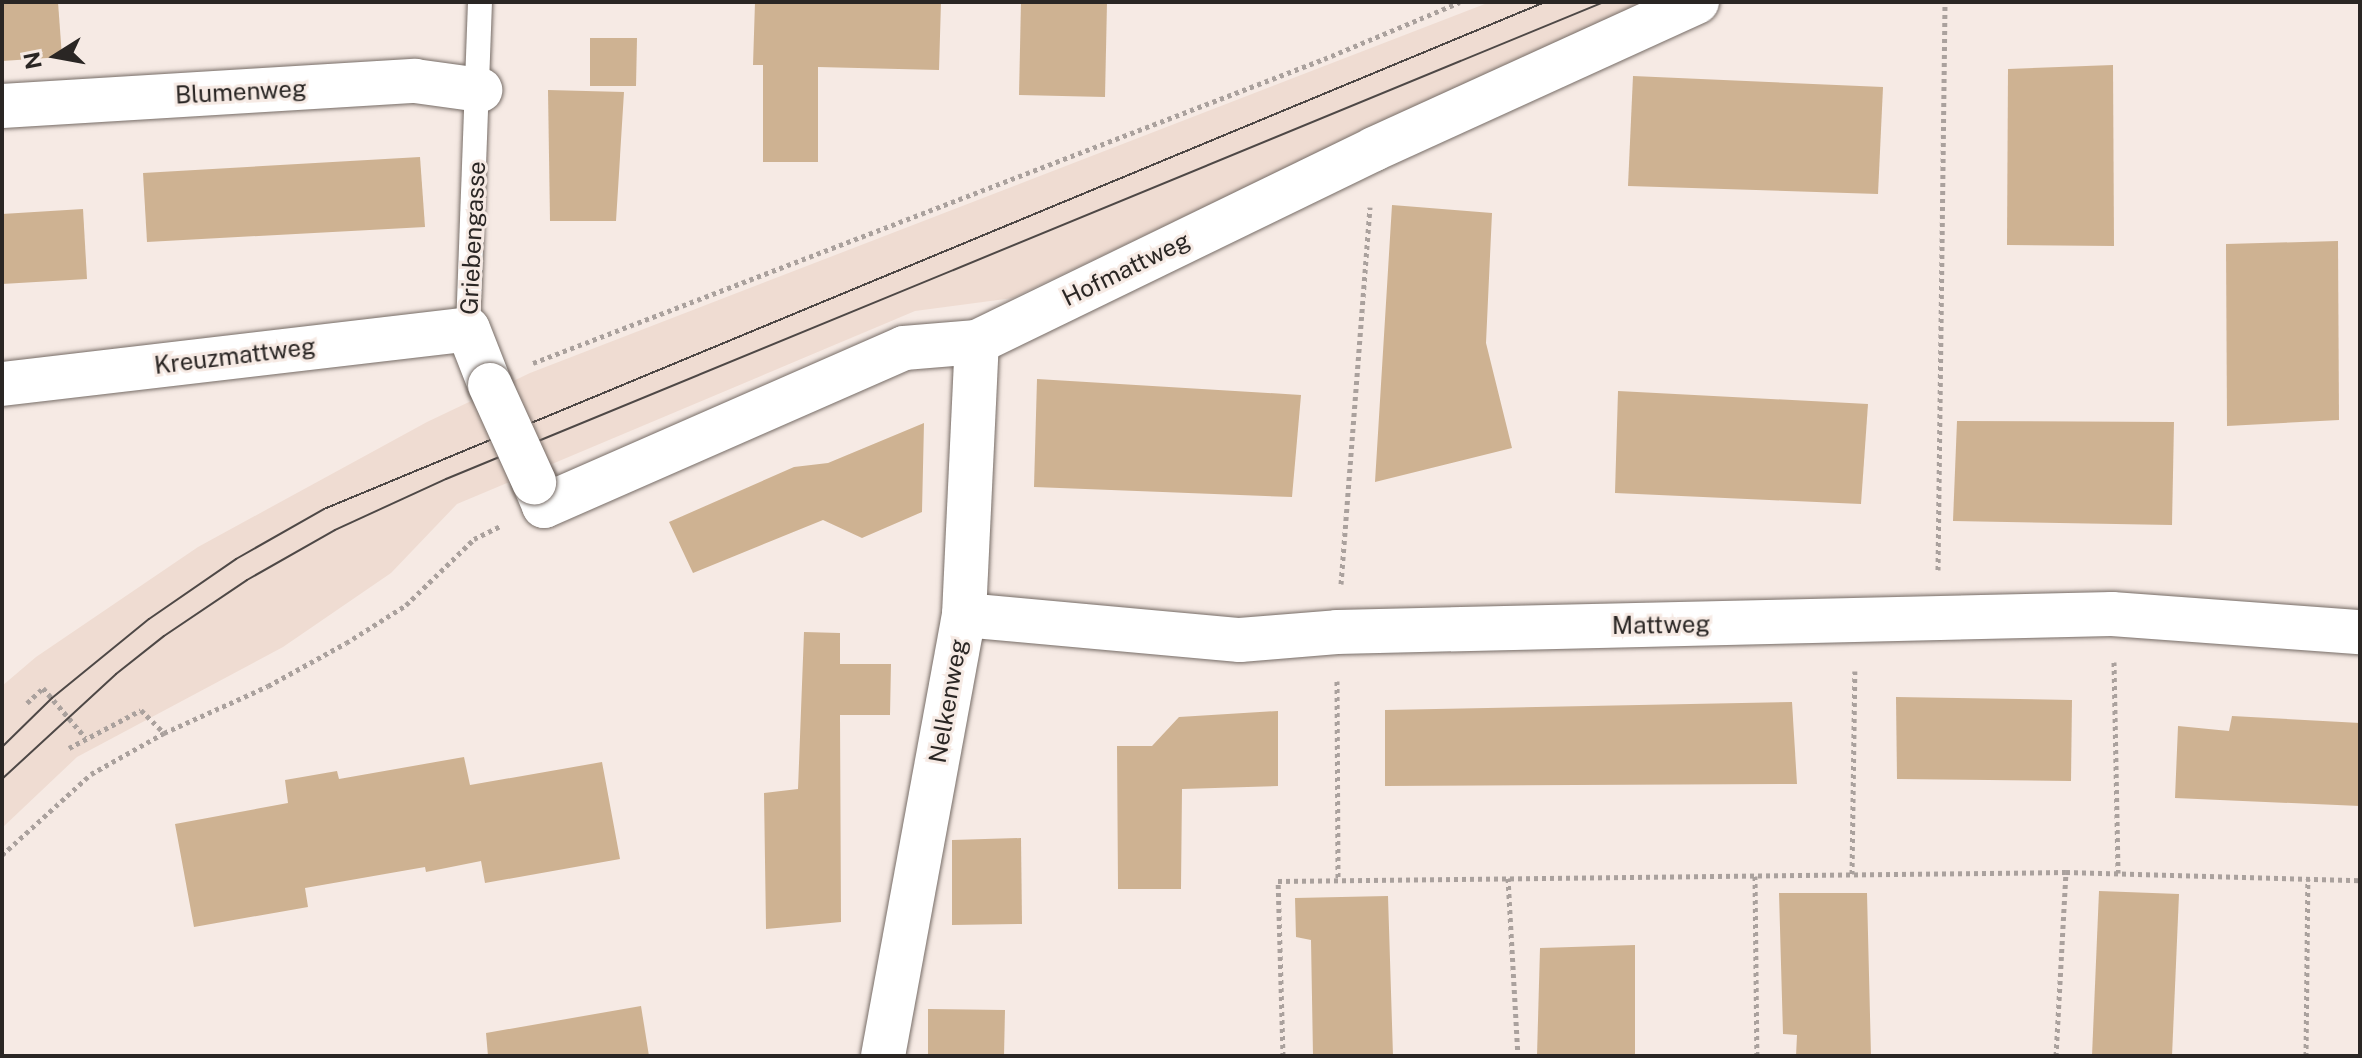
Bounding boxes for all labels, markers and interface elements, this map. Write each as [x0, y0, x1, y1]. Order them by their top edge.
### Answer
north arrow [16, 16, 96, 96]
text: N [18, 50, 47, 72]
street label: Blumenweg [174, 74, 308, 110]
street label: Griebengasse [455, 160, 491, 316]
street label: Hofmattweg [1057, 226, 1195, 312]
street label: Kreuzmattweg [153, 332, 317, 380]
street label: Mattweg [1612, 610, 1710, 640]
street label: Nelkenweg [923, 637, 973, 765]

